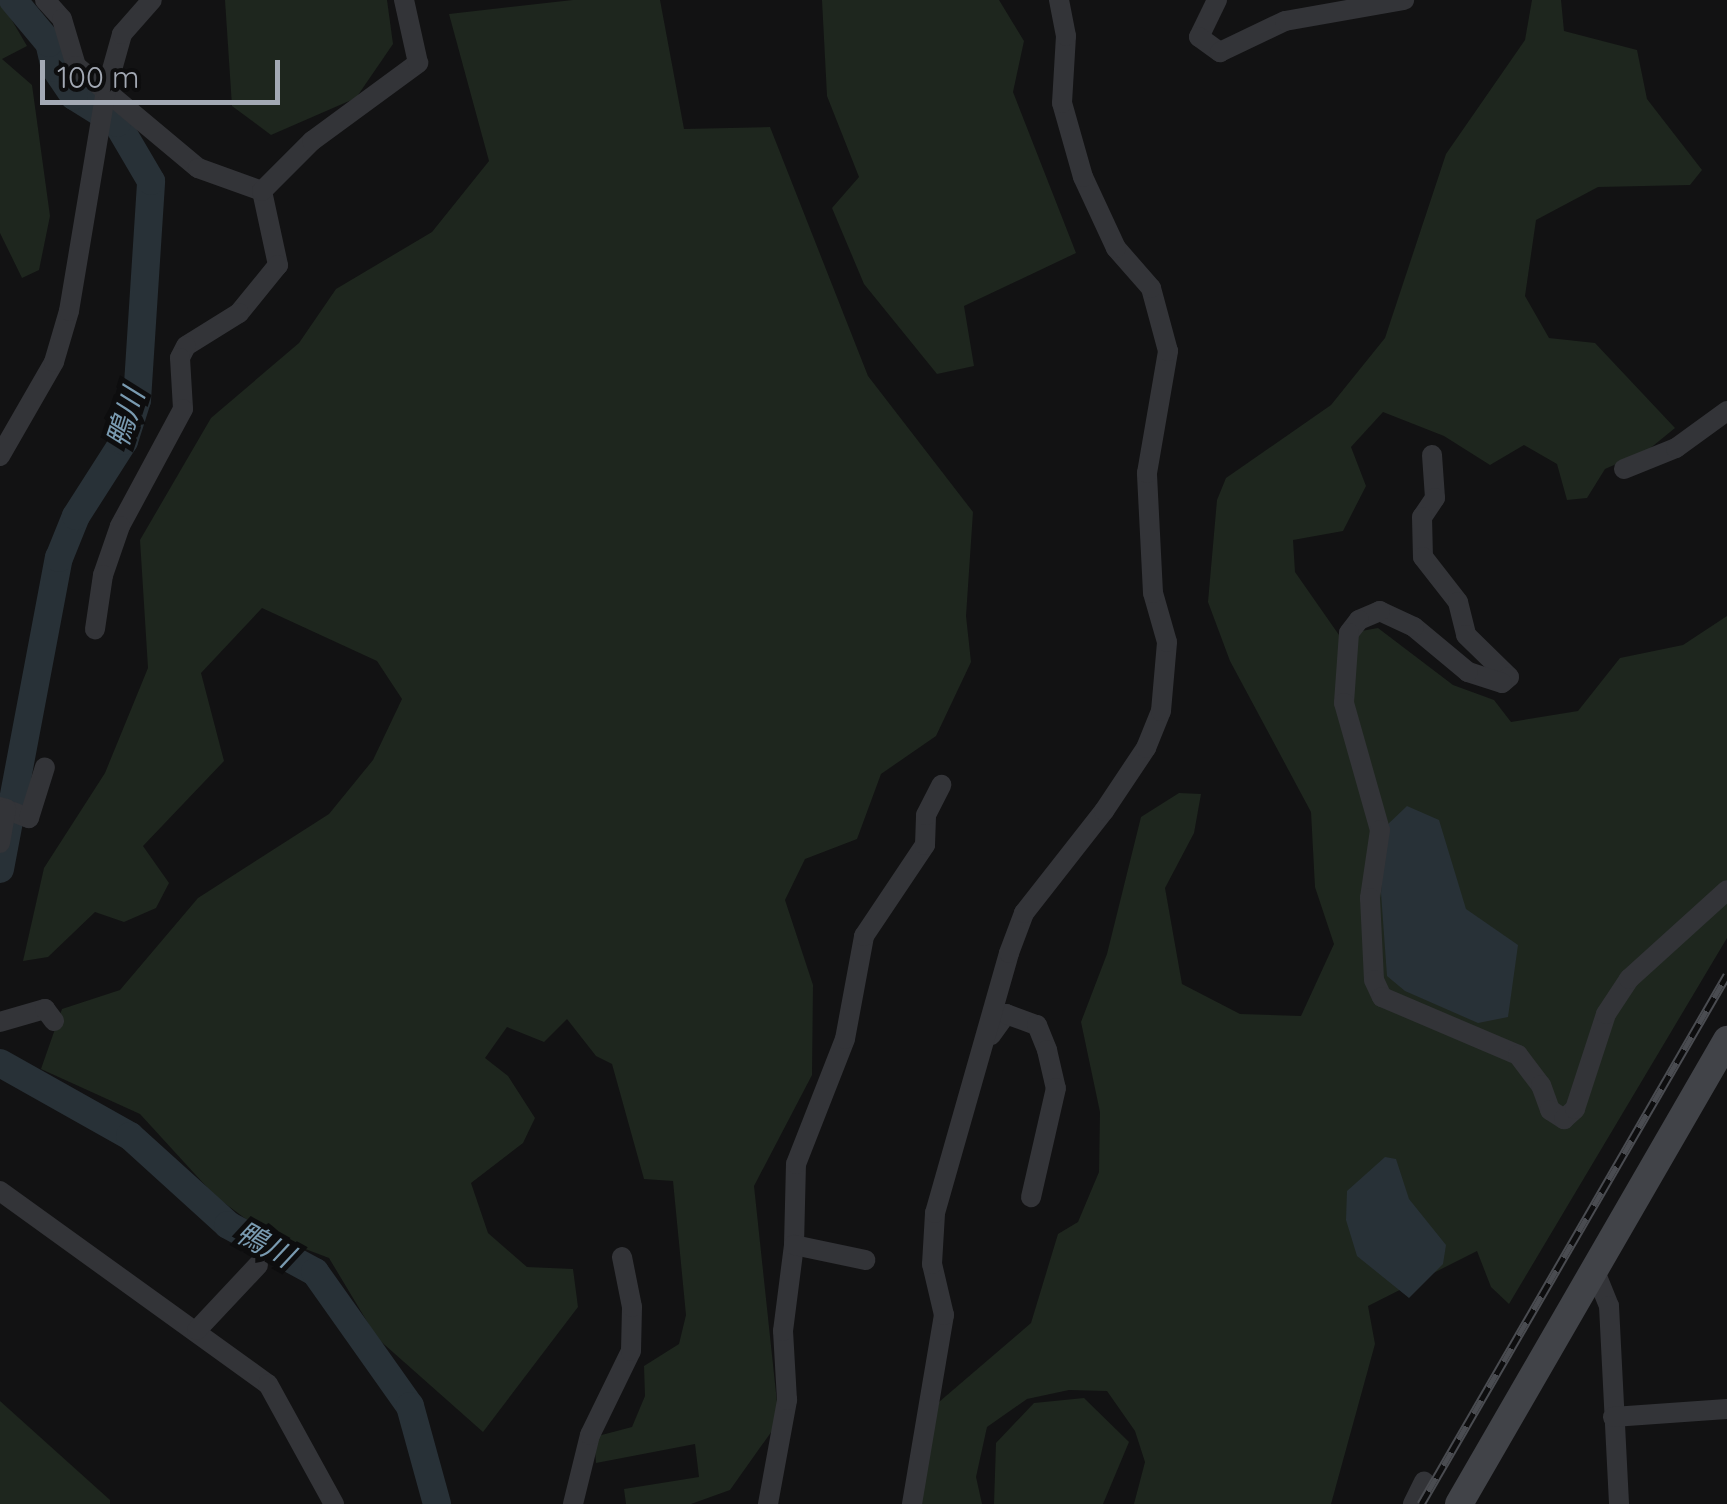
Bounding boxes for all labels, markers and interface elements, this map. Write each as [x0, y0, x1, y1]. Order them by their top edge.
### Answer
scale bar [45, 40, 285, 102]
text: 100 m [57, 58, 139, 96]
water label: 鴨川 [99, 384, 151, 452]
water label: 鴨川 [230, 1214, 300, 1274]

